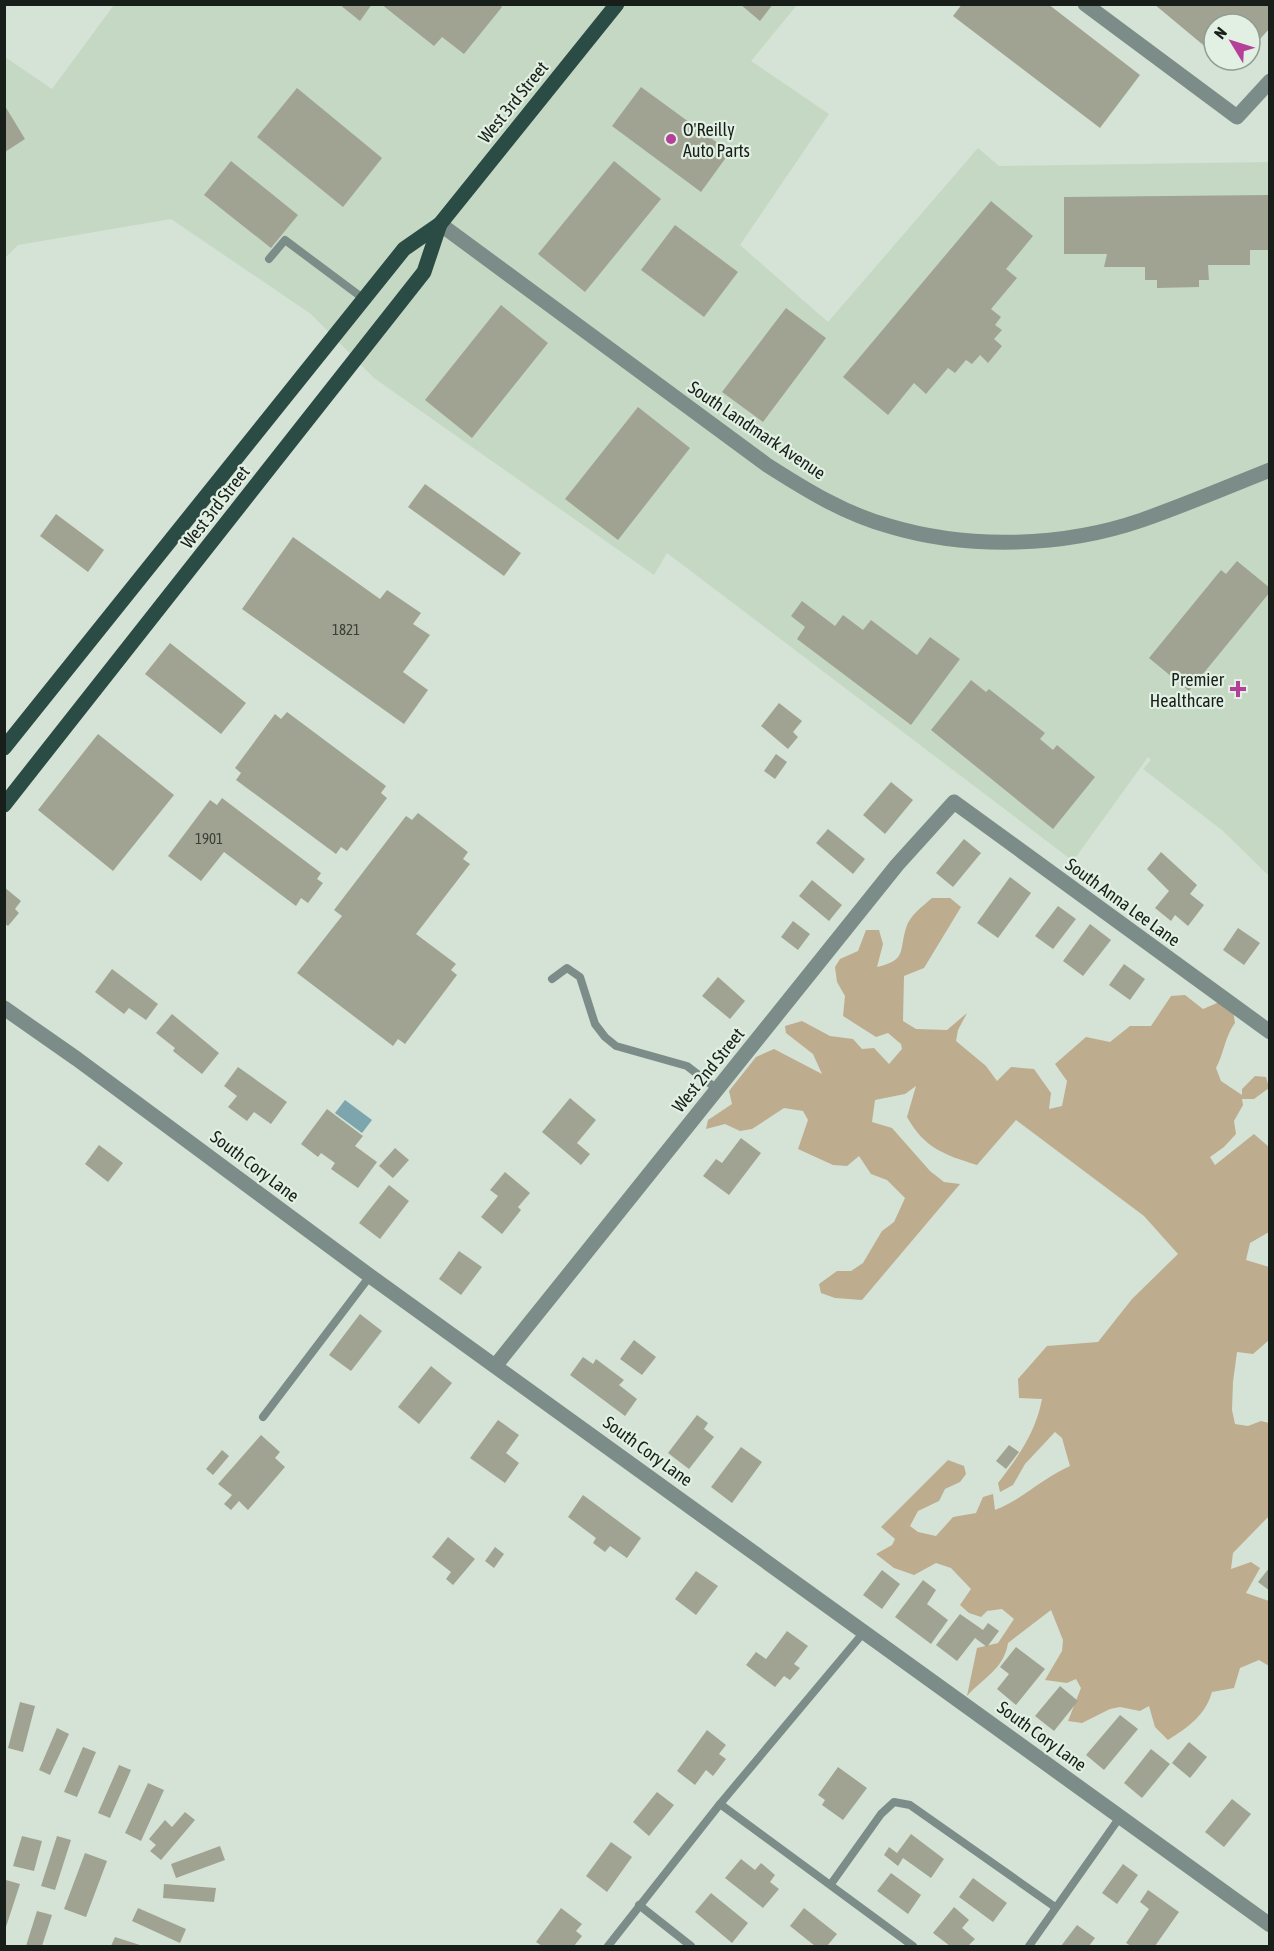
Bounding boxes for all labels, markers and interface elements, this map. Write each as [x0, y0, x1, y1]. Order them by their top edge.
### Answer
north arrow [1202, 12, 1262, 72]
text: N [1210, 23, 1230, 42]
street label: West 3rd Street [474, 57, 552, 147]
place label: O'Reilly Auto Parts [683, 119, 750, 161]
marker: O'Reilly Auto Parts [664, 132, 678, 146]
street label: South Landmark Avenue [685, 376, 829, 484]
street label: West 3rd Street [176, 462, 254, 552]
house number: 1821 [332, 621, 360, 638]
place label: Premier Healthcare [1150, 669, 1225, 711]
marker: Premier Healthcare [1229, 680, 1247, 698]
house number: 1901 [195, 830, 223, 847]
street label: South Anna Lee Lane [1062, 853, 1184, 951]
street label: West 2nd Street [668, 1024, 748, 1116]
street label: South Cory Lane [207, 1126, 303, 1206]
street label: South Cory Lane [599, 1412, 697, 1490]
street label: South Cory Lane [993, 1697, 1091, 1775]

